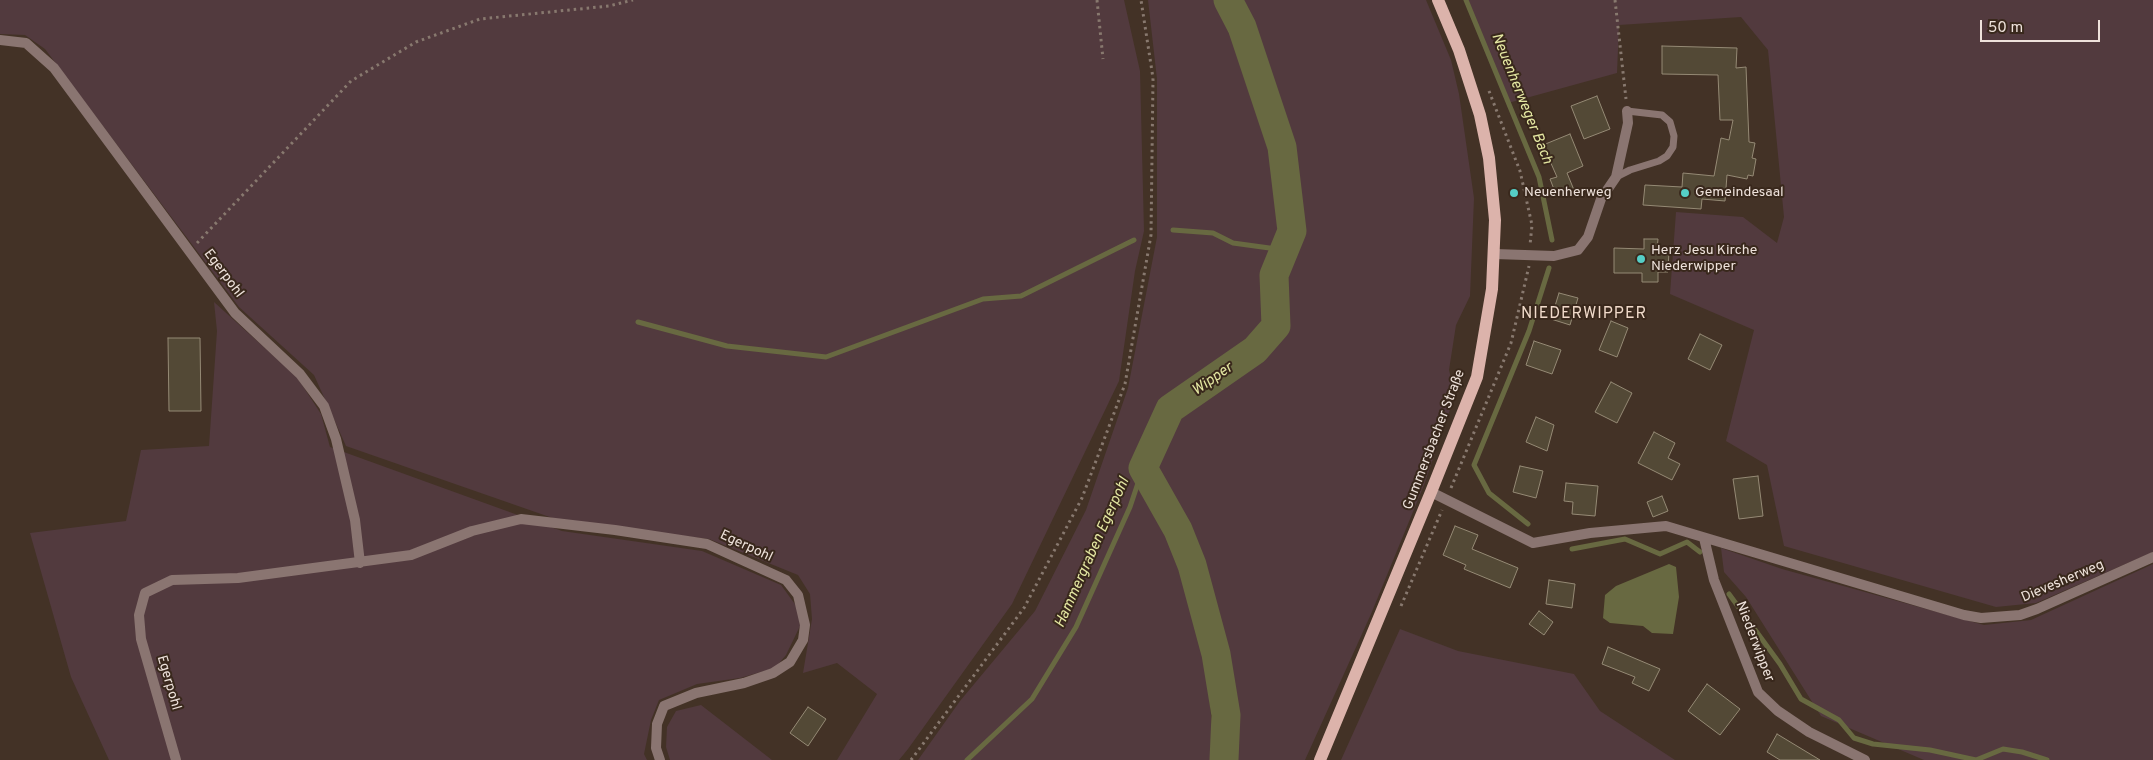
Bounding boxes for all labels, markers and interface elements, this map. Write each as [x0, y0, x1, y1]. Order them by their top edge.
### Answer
scale bar [1983, 10, 2103, 42]
text: 50 m [1988, 19, 2023, 38]
water label: Neuenherweger Bach [1486, 31, 1556, 167]
place label: Neuenherweg [1524, 185, 1612, 201]
place label: Gemeindesaal [1695, 185, 1784, 201]
marker: Neuenherweg [1508, 187, 1520, 199]
marker: Gemeindesaal [1679, 187, 1691, 199]
place label: Herz Jesu Kirche Niederwipper [1651, 243, 1757, 276]
street label: Egerpohl [199, 246, 247, 302]
marker: Herz Jesu Kirche Niederwipper [1635, 253, 1647, 265]
district label: NIEDERWIPPER [1519, 305, 1649, 325]
water label: Wipper [1189, 360, 1237, 400]
street label: Gummersbacher Straße [1400, 367, 1470, 513]
water label: Hammergraben Egerpohl [1052, 475, 1134, 631]
street label: Egerpohl [717, 528, 775, 566]
street label: Dievesherweg [2019, 557, 2107, 607]
street label: Niederwipper [1731, 599, 1777, 685]
street label: Egerpohl [152, 654, 184, 712]

